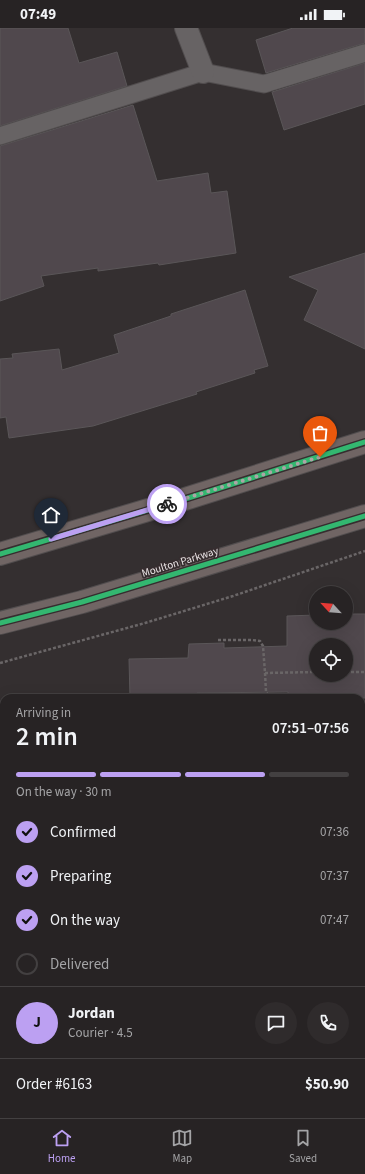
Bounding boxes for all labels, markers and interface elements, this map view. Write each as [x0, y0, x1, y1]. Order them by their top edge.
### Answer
text: 07:49 [20, 4, 56, 25]
pin [303, 416, 337, 457]
icon: bag [309, 422, 331, 444]
courier [147, 484, 187, 524]
icon: bike [156, 493, 178, 515]
pin [34, 498, 68, 539]
icon: home [40, 504, 62, 526]
street label: Moulton Parkway [140, 543, 220, 581]
north arrow [309, 586, 353, 630]
map controls [309, 586, 353, 682]
button: locate [309, 638, 353, 682]
text: Arriving in [16, 704, 71, 722]
text: 2 min [16, 718, 78, 755]
text: 07:51–07:56 [272, 718, 349, 739]
text: On the way · 30 m [16, 783, 111, 801]
icon: check [16, 821, 38, 843]
text: Confirmed [50, 822, 116, 843]
text: 07:36 [320, 823, 349, 841]
icon: check [16, 865, 38, 887]
text: Preparing [50, 866, 111, 887]
text: 07:37 [320, 867, 349, 885]
icon: check [16, 909, 38, 931]
text: On the way [50, 910, 120, 931]
text: 07:47 [320, 911, 349, 929]
text: Delivered [50, 954, 109, 975]
button: chat [255, 1002, 297, 1044]
button: phone [307, 1002, 349, 1044]
text: Jordan [68, 1003, 115, 1024]
text: J [33, 1012, 41, 1033]
text: Courier · 4.5 [68, 1024, 133, 1042]
text: Order #6163 [16, 1074, 92, 1095]
text: $50.90 [305, 1074, 349, 1095]
tab: Home [48, 1127, 76, 1166]
tab: Map [171, 1127, 193, 1166]
tab: Saved [289, 1127, 317, 1166]

